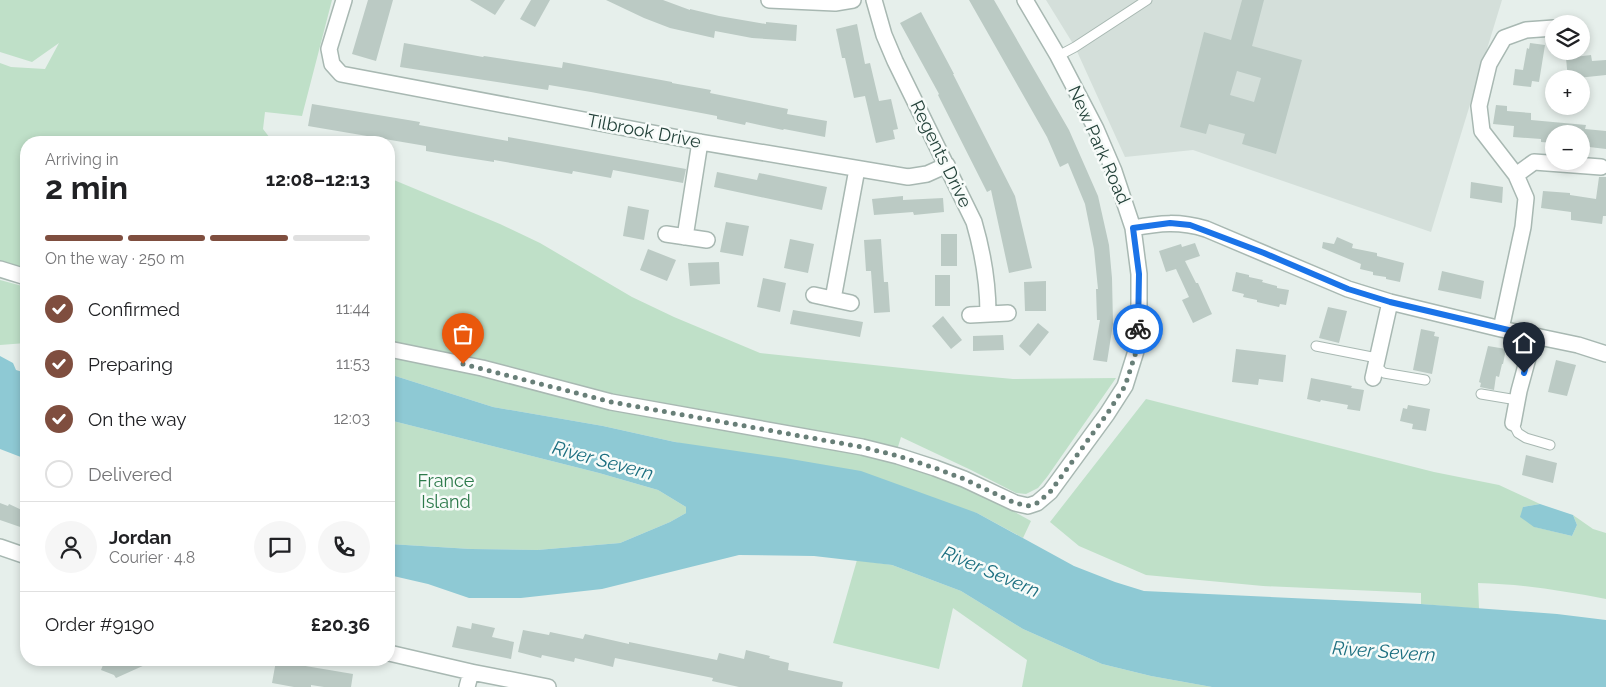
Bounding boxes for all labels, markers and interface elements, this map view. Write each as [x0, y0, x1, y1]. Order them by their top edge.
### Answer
map controls [1545, 15, 1590, 170]
button: layers [1545, 15, 1590, 60]
button: + [1545, 70, 1590, 115]
street label: New Park Road [1064, 82, 1135, 207]
street label: Regents Drive [907, 97, 977, 211]
street label: Tilbrook Drive [585, 109, 703, 152]
button: − [1545, 125, 1590, 170]
text: Arriving in [45, 150, 119, 169]
text: 12:08–12:13 [266, 168, 370, 190]
text: 2 min [45, 169, 128, 206]
text: On the way · 250 m [45, 249, 184, 268]
icon: check [45, 295, 73, 323]
text: Confirmed [88, 298, 180, 320]
text: 11:44 [336, 299, 370, 318]
courier [1113, 304, 1163, 354]
pin [442, 313, 484, 364]
icon: bike [1124, 315, 1152, 343]
icon: bag [449, 320, 477, 348]
pin [1503, 322, 1545, 373]
icon: home [1510, 329, 1538, 357]
icon: check [45, 350, 73, 378]
text: Preparing [88, 353, 173, 375]
text: 11:53 [336, 354, 370, 373]
icon: check [45, 405, 73, 433]
text: On the way [88, 408, 187, 430]
text: 12:03 [333, 409, 370, 428]
water label: River Severn [550, 436, 656, 484]
text: Delivered [88, 463, 172, 485]
park label: France Island [418, 470, 475, 512]
button: person [45, 521, 97, 573]
button: chat [254, 521, 306, 573]
button: phone [318, 521, 370, 573]
text: Jordan [109, 526, 172, 548]
water label: River Severn [939, 541, 1043, 601]
text: Courier · 4.8 [109, 548, 195, 567]
text: Order #9190 [45, 613, 155, 635]
text: £20.36 [311, 613, 370, 635]
water label: River Severn [1332, 636, 1436, 666]

